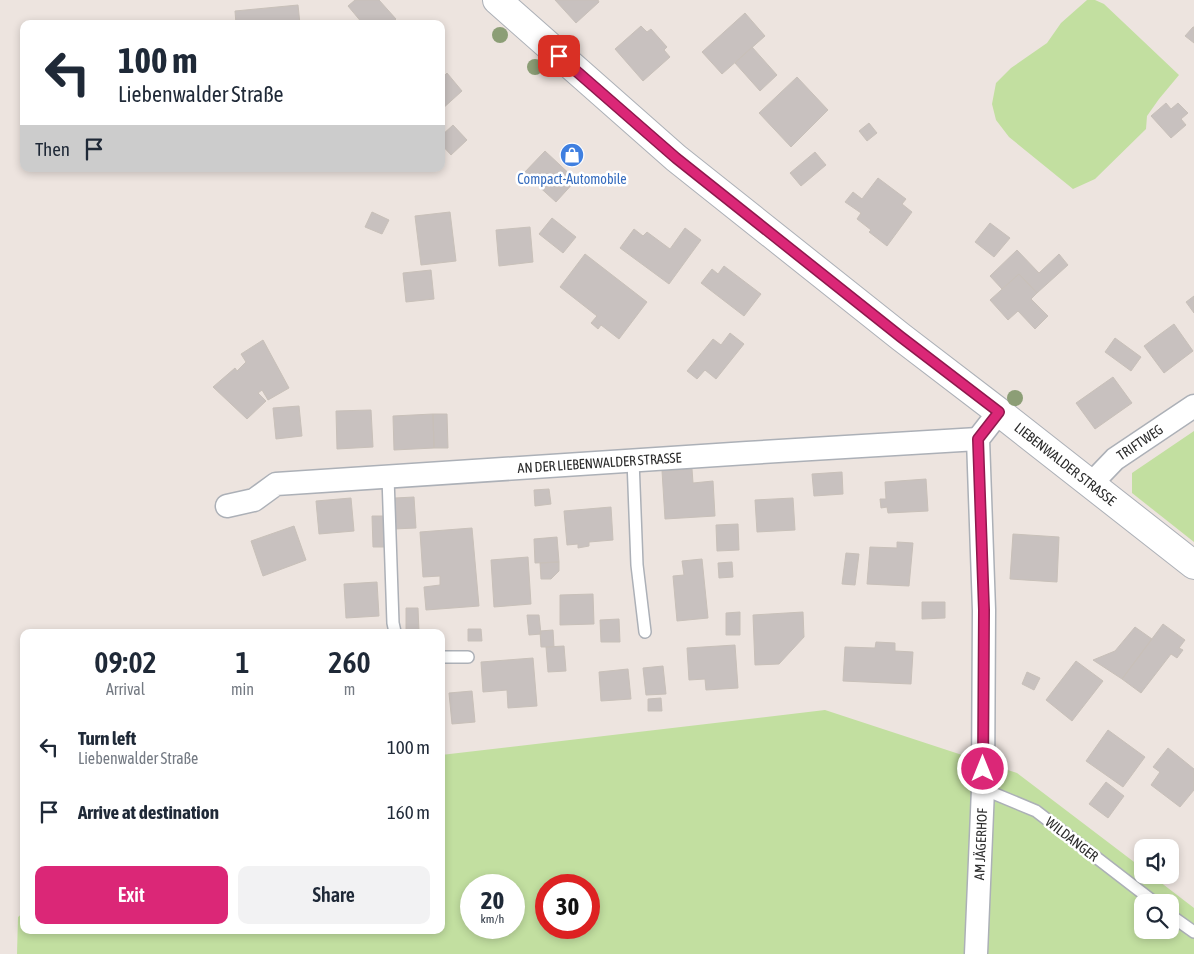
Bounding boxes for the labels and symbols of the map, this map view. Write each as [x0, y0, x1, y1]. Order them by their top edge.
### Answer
pin [538, 35, 580, 77]
shop icon: Compact-Automobile [559, 142, 585, 168]
place label: Compact-Automobile [517, 171, 627, 187]
street label: LIEBENWALDER STRASSE [1011, 419, 1119, 509]
street label: TRIFTWEG [1114, 421, 1166, 463]
street label: AN DER LIEBENWALDER STRASSE [517, 449, 682, 476]
position arrow [956, 742, 1008, 794]
street label: AM JÄGERHOF [971, 807, 990, 880]
street label: WILDANGER [1042, 813, 1102, 865]
speed limit sign: 30 [535, 874, 600, 939]

